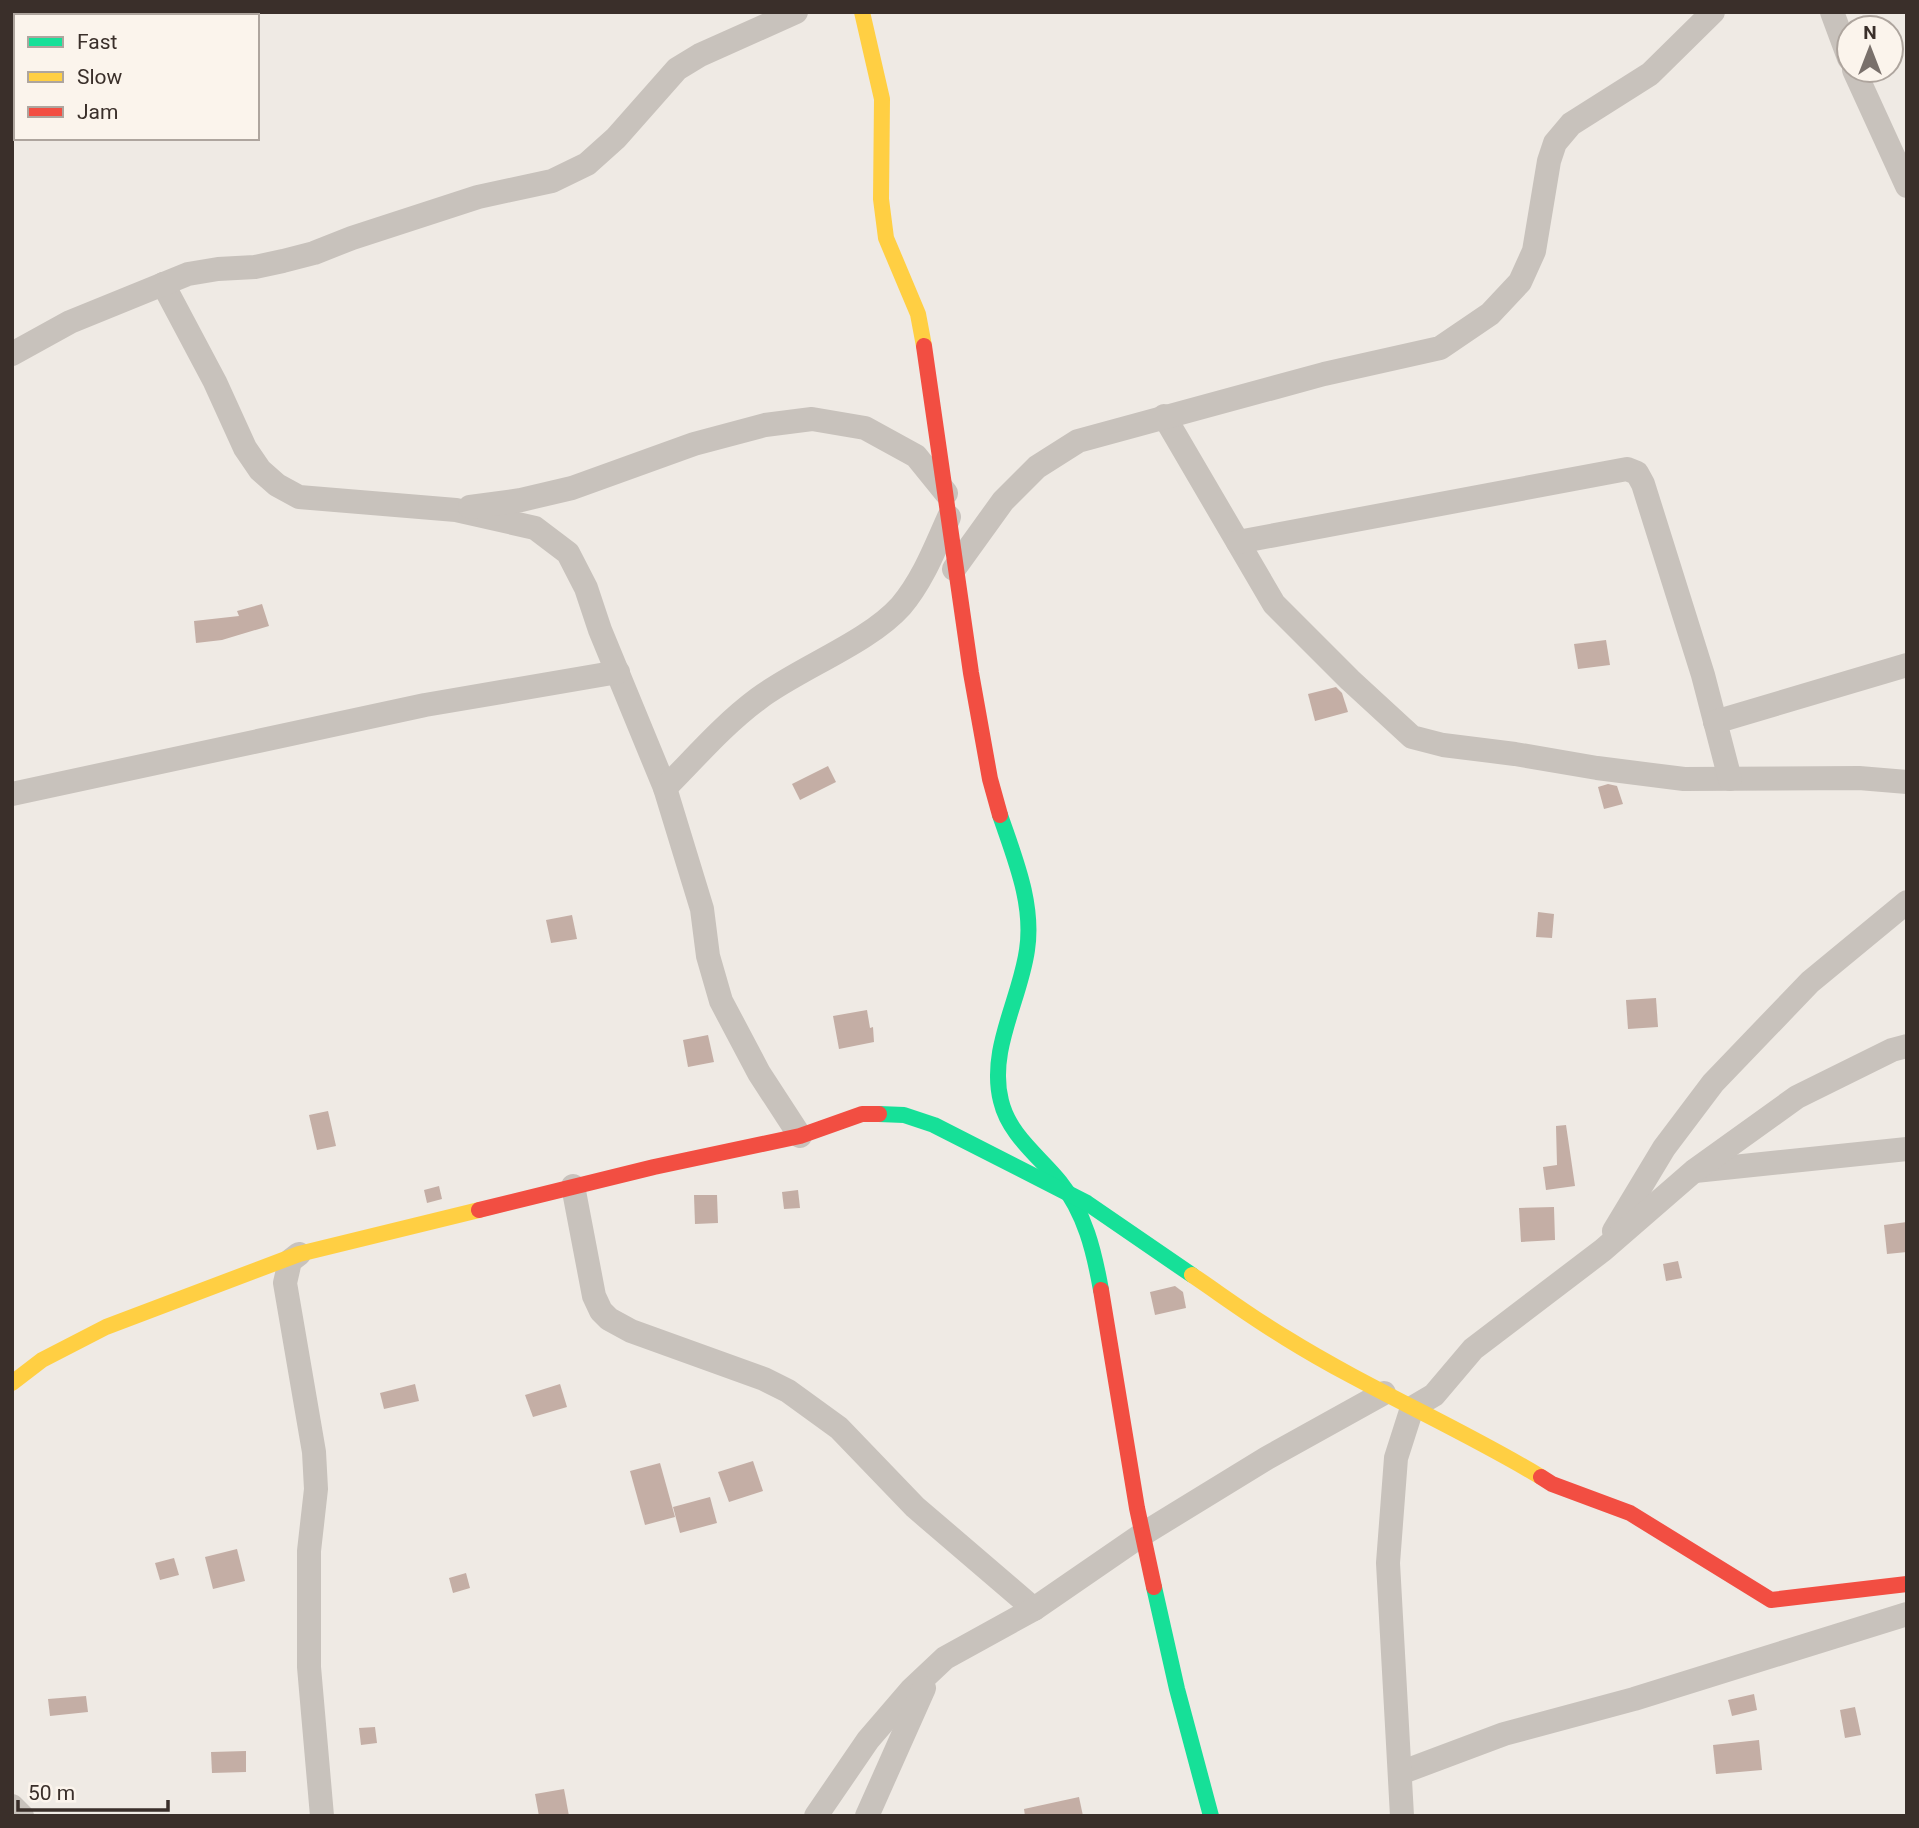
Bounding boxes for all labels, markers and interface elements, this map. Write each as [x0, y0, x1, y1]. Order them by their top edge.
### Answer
legend [14, 14, 259, 140]
north arrow [1835, 14, 1905, 84]
text: N [1863, 21, 1877, 44]
text: Fast [77, 30, 118, 54]
text: Slow [77, 65, 123, 89]
text: Jam [77, 100, 118, 124]
scale bar [18, 1769, 168, 1813]
text: 50 m [28, 1781, 75, 1805]

